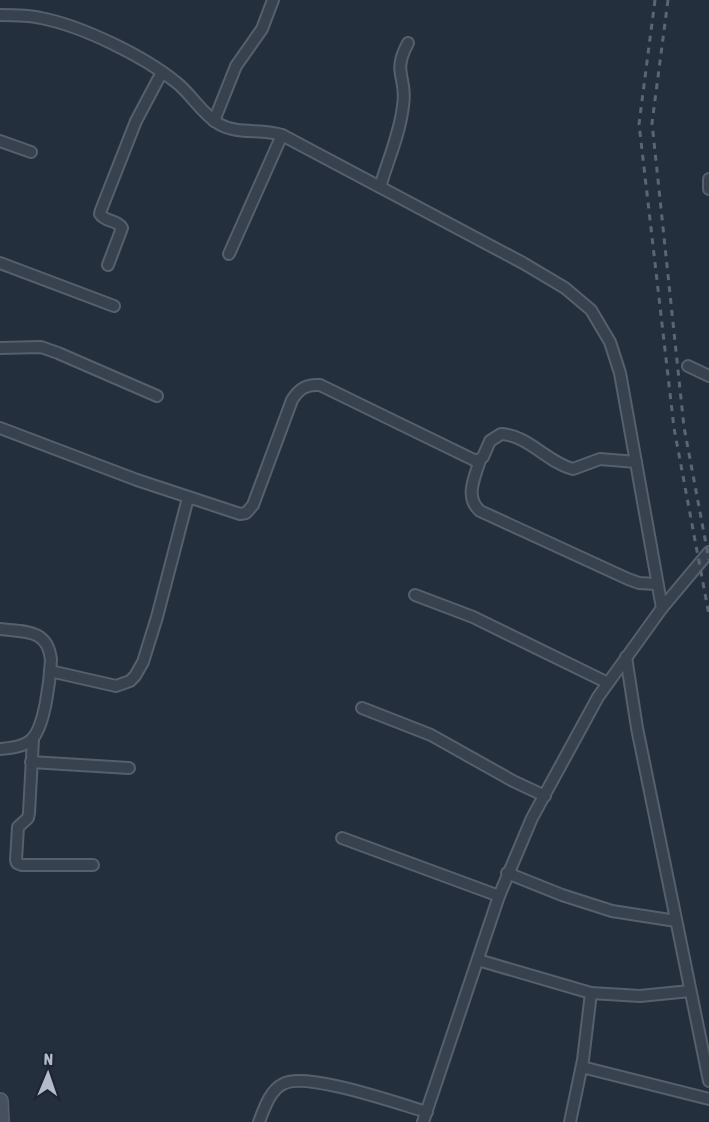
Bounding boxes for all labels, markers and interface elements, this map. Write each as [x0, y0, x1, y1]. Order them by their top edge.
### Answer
north arrow [18, 1044, 78, 1104]
text: N [43, 1050, 54, 1068]

